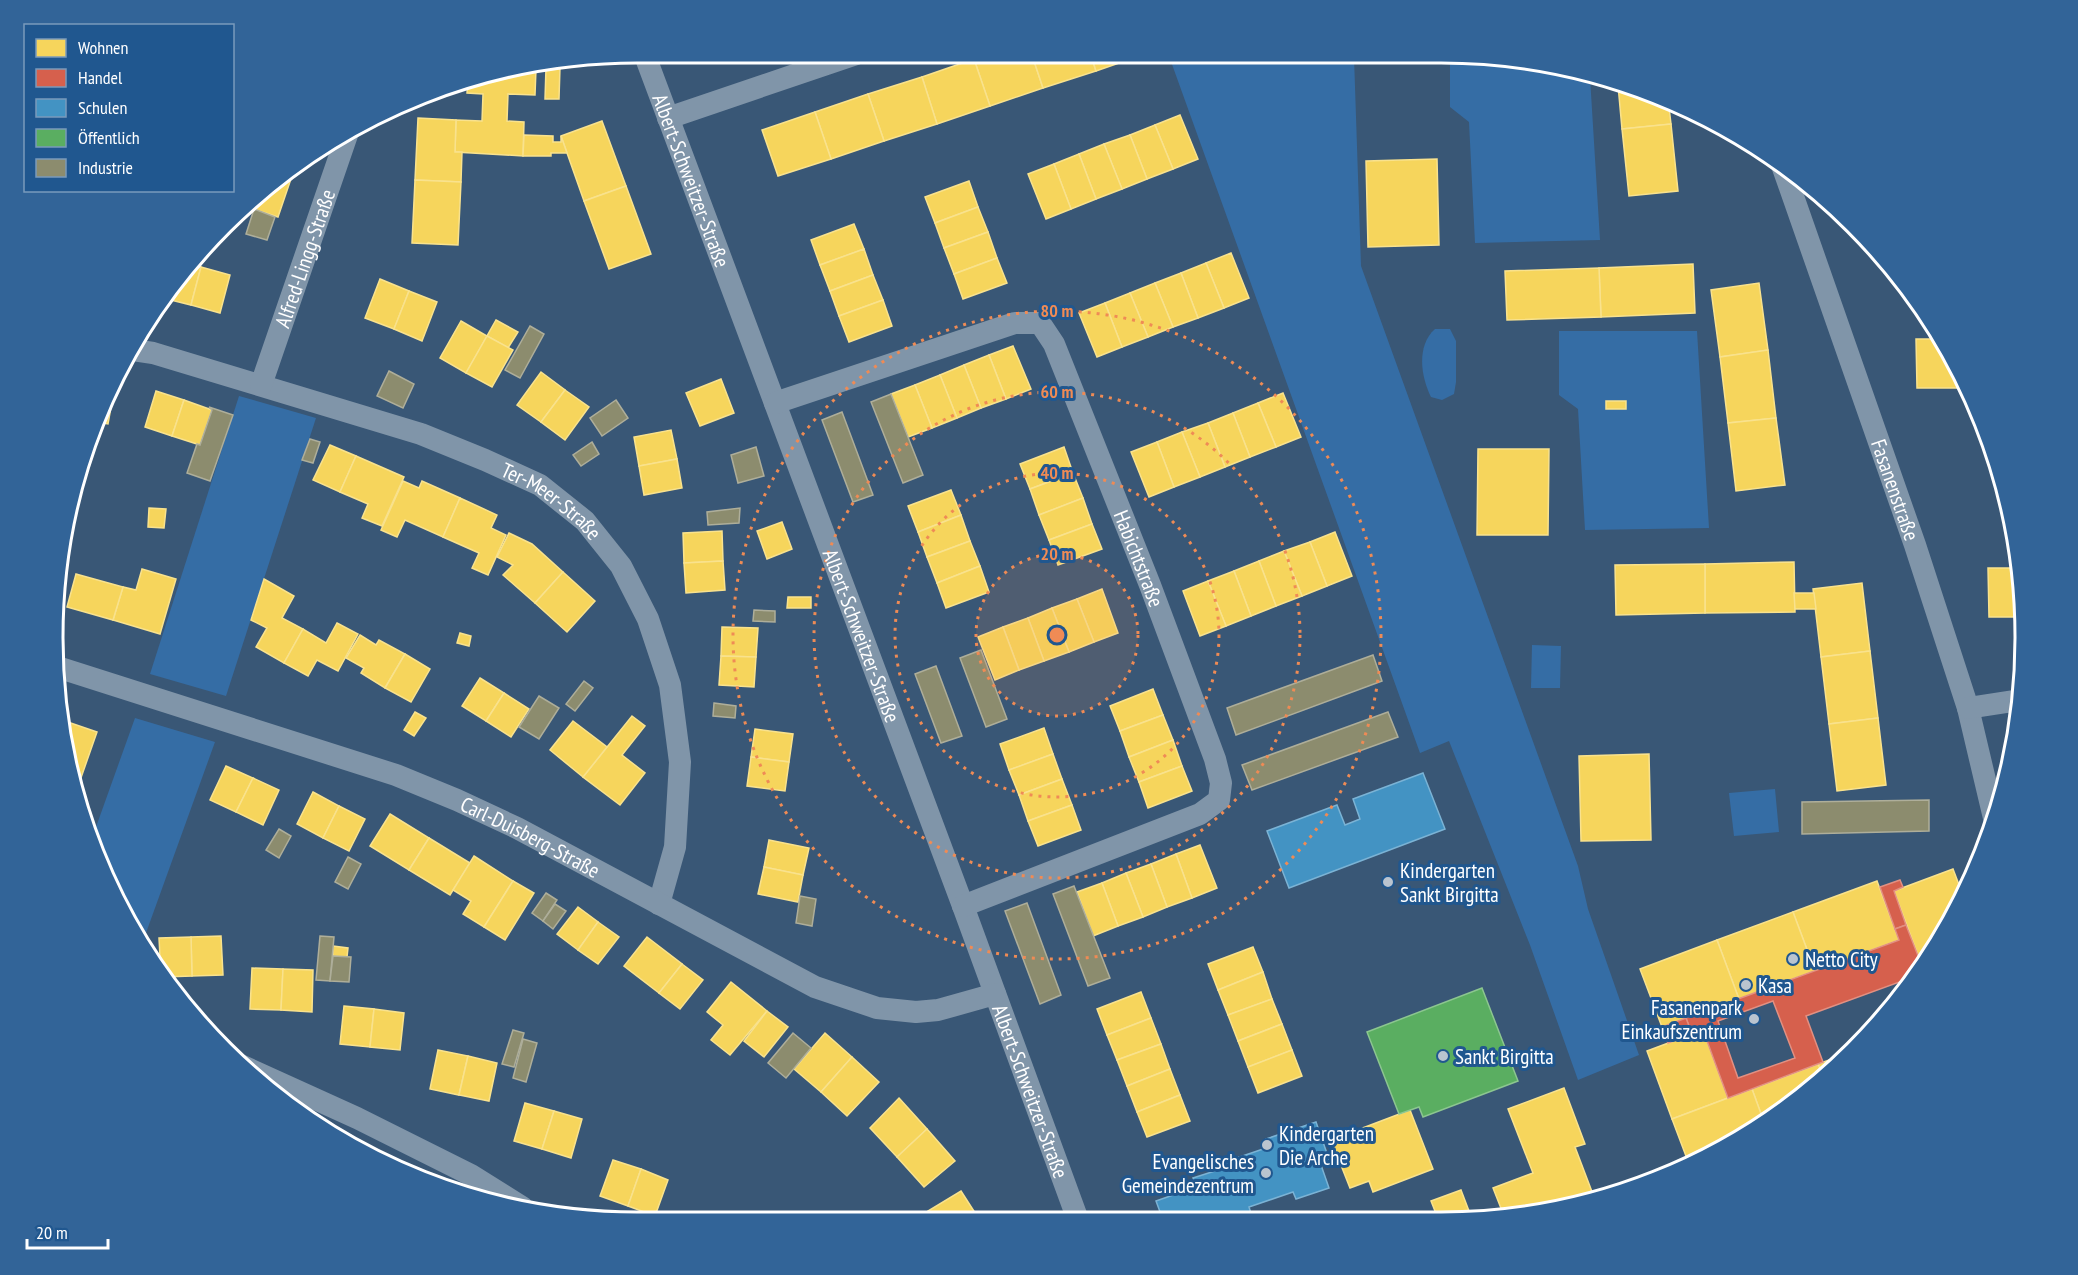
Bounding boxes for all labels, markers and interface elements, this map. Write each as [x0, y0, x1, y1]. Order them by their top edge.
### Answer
legend [24, 24, 234, 192]
text: Wohnen [78, 36, 128, 59]
text: Handel [78, 66, 123, 89]
street label: Albert-Schweitzer-Straße [647, 90, 736, 271]
text: Schulen [78, 96, 127, 119]
text: Öffentlich [78, 126, 140, 149]
text: Industrie [78, 156, 133, 179]
street label: Alfred-Lingg-Straße [268, 186, 341, 331]
text: 80 m [1041, 299, 1073, 322]
text: 60 m [1041, 380, 1073, 403]
street label: Fasanenstraße [1865, 435, 1926, 544]
street label: Ter-Meer-Straße [497, 456, 608, 545]
text: 40 m [1041, 461, 1073, 484]
street label: Habichtstraße [1108, 506, 1170, 611]
text: 20 m [1041, 542, 1073, 565]
street label: Albert-Schweitzer-Straße [817, 545, 907, 726]
centre of rings [1047, 625, 1067, 645]
street label: Carl-Duisberg-Straße [456, 790, 605, 883]
place label: Kindergarten Sankt Birgitta [1400, 857, 1499, 908]
marker: Kindergarten Sankt Birgitta [1381, 875, 1395, 889]
place label: Netto City [1805, 946, 1878, 973]
marker: Netto City [1786, 952, 1800, 966]
place label: Kasa [1758, 972, 1792, 999]
marker: Kasa [1739, 978, 1753, 992]
place label: Fasanenpark Einkaufszentrum [1622, 994, 1742, 1045]
street label: Albert-Schweitzer-Straße [987, 1001, 1075, 1182]
marker: Fasanenpark Einkaufszentrum [1747, 1012, 1761, 1026]
place label: Sankt Birgitta [1455, 1043, 1554, 1070]
marker: Sankt Birgitta [1436, 1049, 1450, 1063]
place label: Kindergarten Die Arche [1279, 1120, 1374, 1171]
marker: Kindergarten Die Arche [1260, 1138, 1274, 1152]
place label: Evangelisches Gemeindezentrum [1122, 1148, 1254, 1199]
marker: Evangelisches Gemeindezentrum [1259, 1166, 1273, 1180]
scale bar [27, 1212, 108, 1250]
text: 20 m [36, 1221, 68, 1244]

